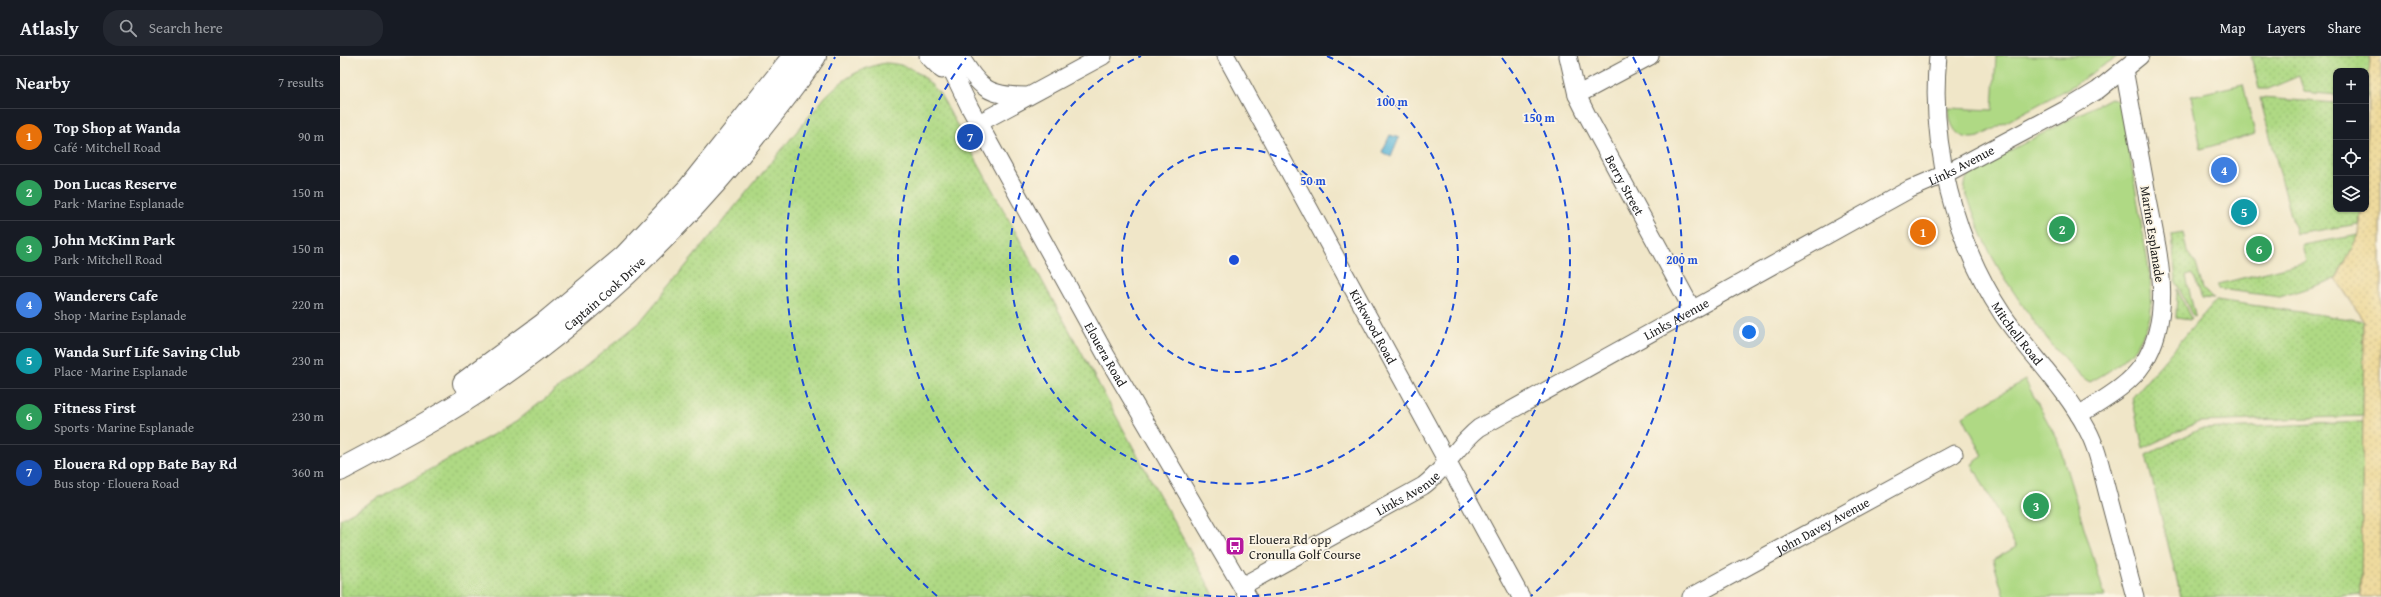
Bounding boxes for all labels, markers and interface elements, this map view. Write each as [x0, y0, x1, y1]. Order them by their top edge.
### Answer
search box [103, 10, 383, 46]
text: Atlasly [20, 14, 79, 42]
icon: search [117, 17, 139, 39]
text: Search here [149, 17, 223, 38]
text: Map [2220, 18, 2246, 38]
text: Layers [2268, 18, 2306, 38]
text: Share [2328, 18, 2361, 38]
map controls [2333, 68, 2369, 212]
button: + [2333, 68, 2369, 104]
text: Nearby [16, 70, 70, 95]
text: 7 results [278, 73, 324, 92]
text: 100 m [1376, 93, 1409, 110]
button: − [2333, 104, 2369, 140]
text: 150 m [1523, 109, 1556, 126]
text: Top Shop at Wanda [54, 117, 180, 138]
pin: 7 [957, 122, 983, 152]
text: 1 [26, 127, 32, 146]
text: 90 m [298, 127, 324, 146]
text: Café · Mitchell Road [54, 138, 161, 157]
street label: Links Avenue [1925, 140, 1998, 190]
button: locate [2333, 140, 2369, 176]
street label: Berry Street [1600, 151, 1649, 219]
pin: 4 [2211, 155, 2237, 185]
text: 50 m [1300, 172, 1326, 189]
text: Don Lucas Reserve [54, 173, 177, 194]
button: layers [2333, 176, 2369, 212]
text: 2 [26, 183, 32, 202]
text: 150 m [292, 183, 324, 202]
street label: Marine Esplanade [2136, 185, 2169, 284]
text: Park · Marine Esplanade [54, 194, 184, 213]
pin: 5 [2231, 197, 2257, 227]
pin: 2 [2049, 214, 2075, 244]
pin: 1 [1910, 217, 1936, 247]
text: John McKinn Park [54, 229, 175, 250]
pin: 6 [2246, 234, 2272, 264]
text: 3 [26, 239, 32, 258]
text: 150 m [292, 239, 324, 258]
text: Park · Mitchell Road [54, 250, 162, 269]
text: 200 m [1666, 251, 1699, 268]
street label: Captain Cook Drive [560, 252, 650, 335]
centre of rings [1227, 253, 1241, 267]
text: Wanderers Cafe [54, 285, 158, 306]
street label: Kirkwood Road [1345, 286, 1401, 368]
street label: Links Avenue [1640, 293, 1712, 345]
text: 4 [26, 295, 32, 314]
text: 220 m [292, 295, 324, 314]
street label: Mitchell Road [1987, 298, 2047, 369]
text: Shop · Marine Esplanade [54, 306, 186, 325]
street label: Elouera Road [1080, 319, 1131, 390]
your location [1739, 322, 1759, 342]
text: Wanda Surf Life Saving Club [54, 341, 240, 362]
text: 5 [26, 351, 32, 370]
text: 230 m [292, 351, 324, 370]
text: Place · Marine Esplanade [54, 362, 188, 381]
text: Fitness First [54, 397, 136, 418]
text: 6 [26, 407, 32, 426]
text: 230 m [292, 407, 324, 426]
text: Sports · Marine Esplanade [54, 418, 194, 437]
text: Elouera Rd opp Bate Bay Rd [54, 453, 237, 474]
text: 7 [26, 463, 32, 482]
text: 360 m [292, 463, 324, 482]
street label: Links Avenue [1372, 467, 1444, 520]
text: Bus stop · Elouera Road [54, 474, 179, 493]
pin: 3 [2023, 491, 2049, 521]
street label: John Davey Avenue [1771, 493, 1873, 560]
place label: Elouera Rd opp Cronulla Golf Course [1249, 530, 1361, 564]
bus stop icon: Elouera Rd opp Cronulla Golf Course [1224, 535, 1246, 557]

